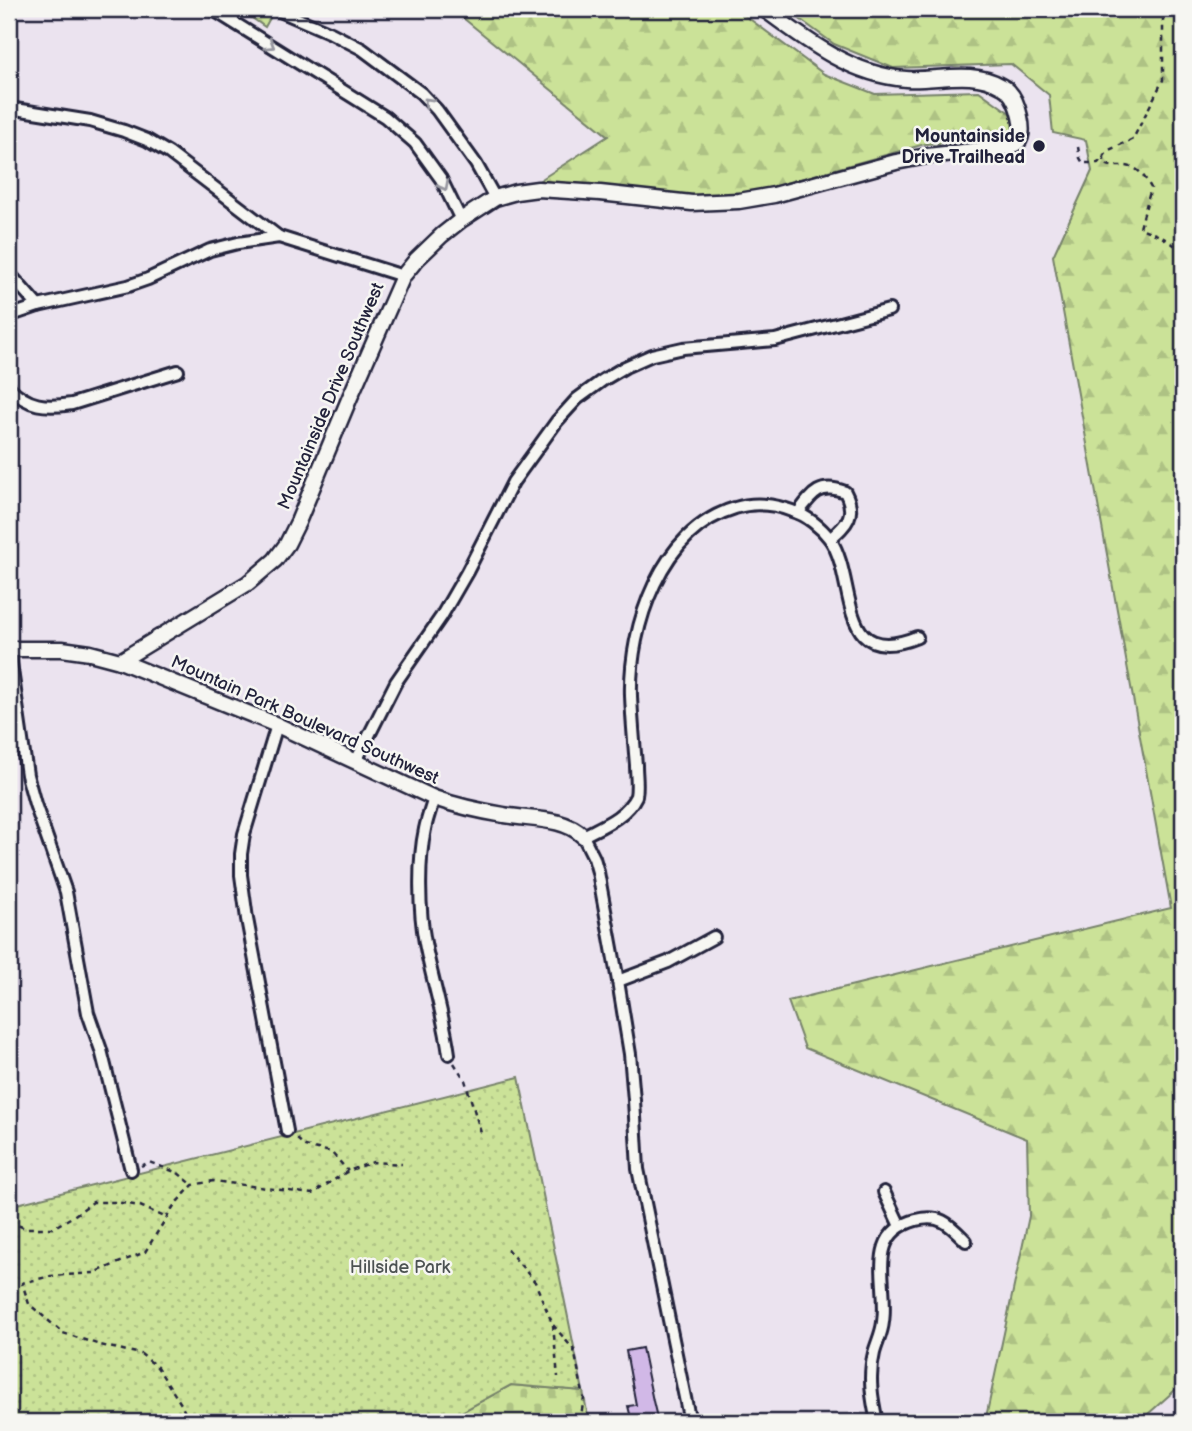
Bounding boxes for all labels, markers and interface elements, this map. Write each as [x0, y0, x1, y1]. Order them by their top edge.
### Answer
one-way arrow [262, 36, 275, 49]
one-way arrow [424, 97, 437, 110]
place label: Mountainside Drive Trailhead [901, 126, 1025, 168]
marker: Mountainside Drive Trailhead [1031, 138, 1047, 154]
one-way arrow [436, 178, 449, 191]
street label: Mountainside Drive Southwest [274, 279, 389, 513]
street label: Mountain Park Boulevard Southwest [168, 651, 443, 789]
park label: Hillside Park [350, 1257, 450, 1278]

